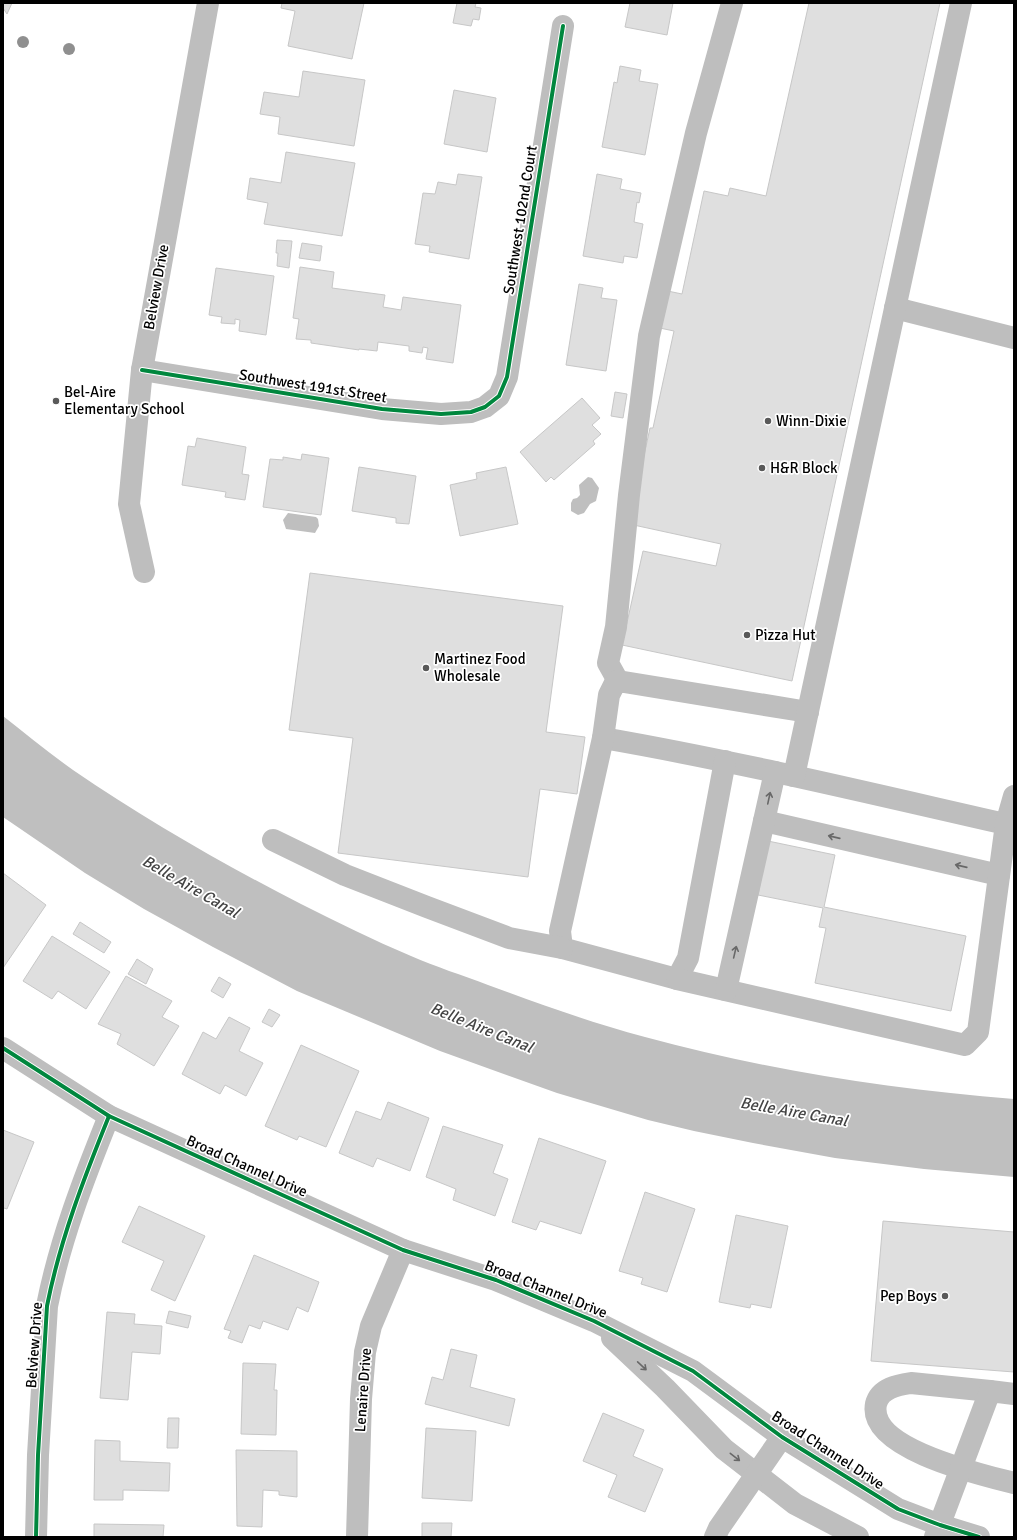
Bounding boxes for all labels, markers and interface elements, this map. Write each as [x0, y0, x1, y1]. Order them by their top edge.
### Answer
street label: Southwest 102nd Court [499, 144, 541, 296]
street label: Belview Drive [140, 243, 172, 331]
street label: Southwest 191st Street [238, 365, 388, 407]
place label: Bel-Aire Elementary School [64, 383, 185, 418]
marker: Bel-Aire Elementary School [51, 396, 61, 406]
place label: Winn-Dixie [776, 412, 847, 430]
marker: Winn-Dixie [763, 416, 773, 426]
place label: H&R Block [770, 459, 838, 477]
marker: H&R Block [757, 463, 767, 473]
place label: Pizza Hut [755, 626, 815, 644]
marker: Pizza Hut [742, 630, 752, 640]
place label: Martinez Food Wholesale [434, 650, 526, 685]
marker: Martinez Food Wholesale [421, 663, 431, 673]
one-way arrow [766, 792, 774, 805]
one-way arrow [828, 832, 841, 840]
water label: Belle Aire Canal [138, 851, 244, 923]
one-way arrow [955, 862, 968, 869]
one-way arrow [731, 946, 739, 959]
water label: Belle Aire Canal [427, 998, 537, 1058]
water label: Belle Aire Canal [739, 1093, 850, 1131]
street label: Broad Channel Drive [184, 1131, 310, 1201]
street label: Broad Channel Drive [482, 1256, 610, 1322]
place label: Pep Boys [880, 1287, 937, 1305]
marker: Pep Boys [940, 1291, 950, 1301]
street label: Belview Drive [22, 1301, 46, 1389]
street label: Lenaire Drive [351, 1347, 375, 1433]
one-way arrow [637, 1362, 648, 1371]
street label: Broad Channel Drive [768, 1407, 888, 1493]
one-way arrow [730, 1453, 741, 1462]

